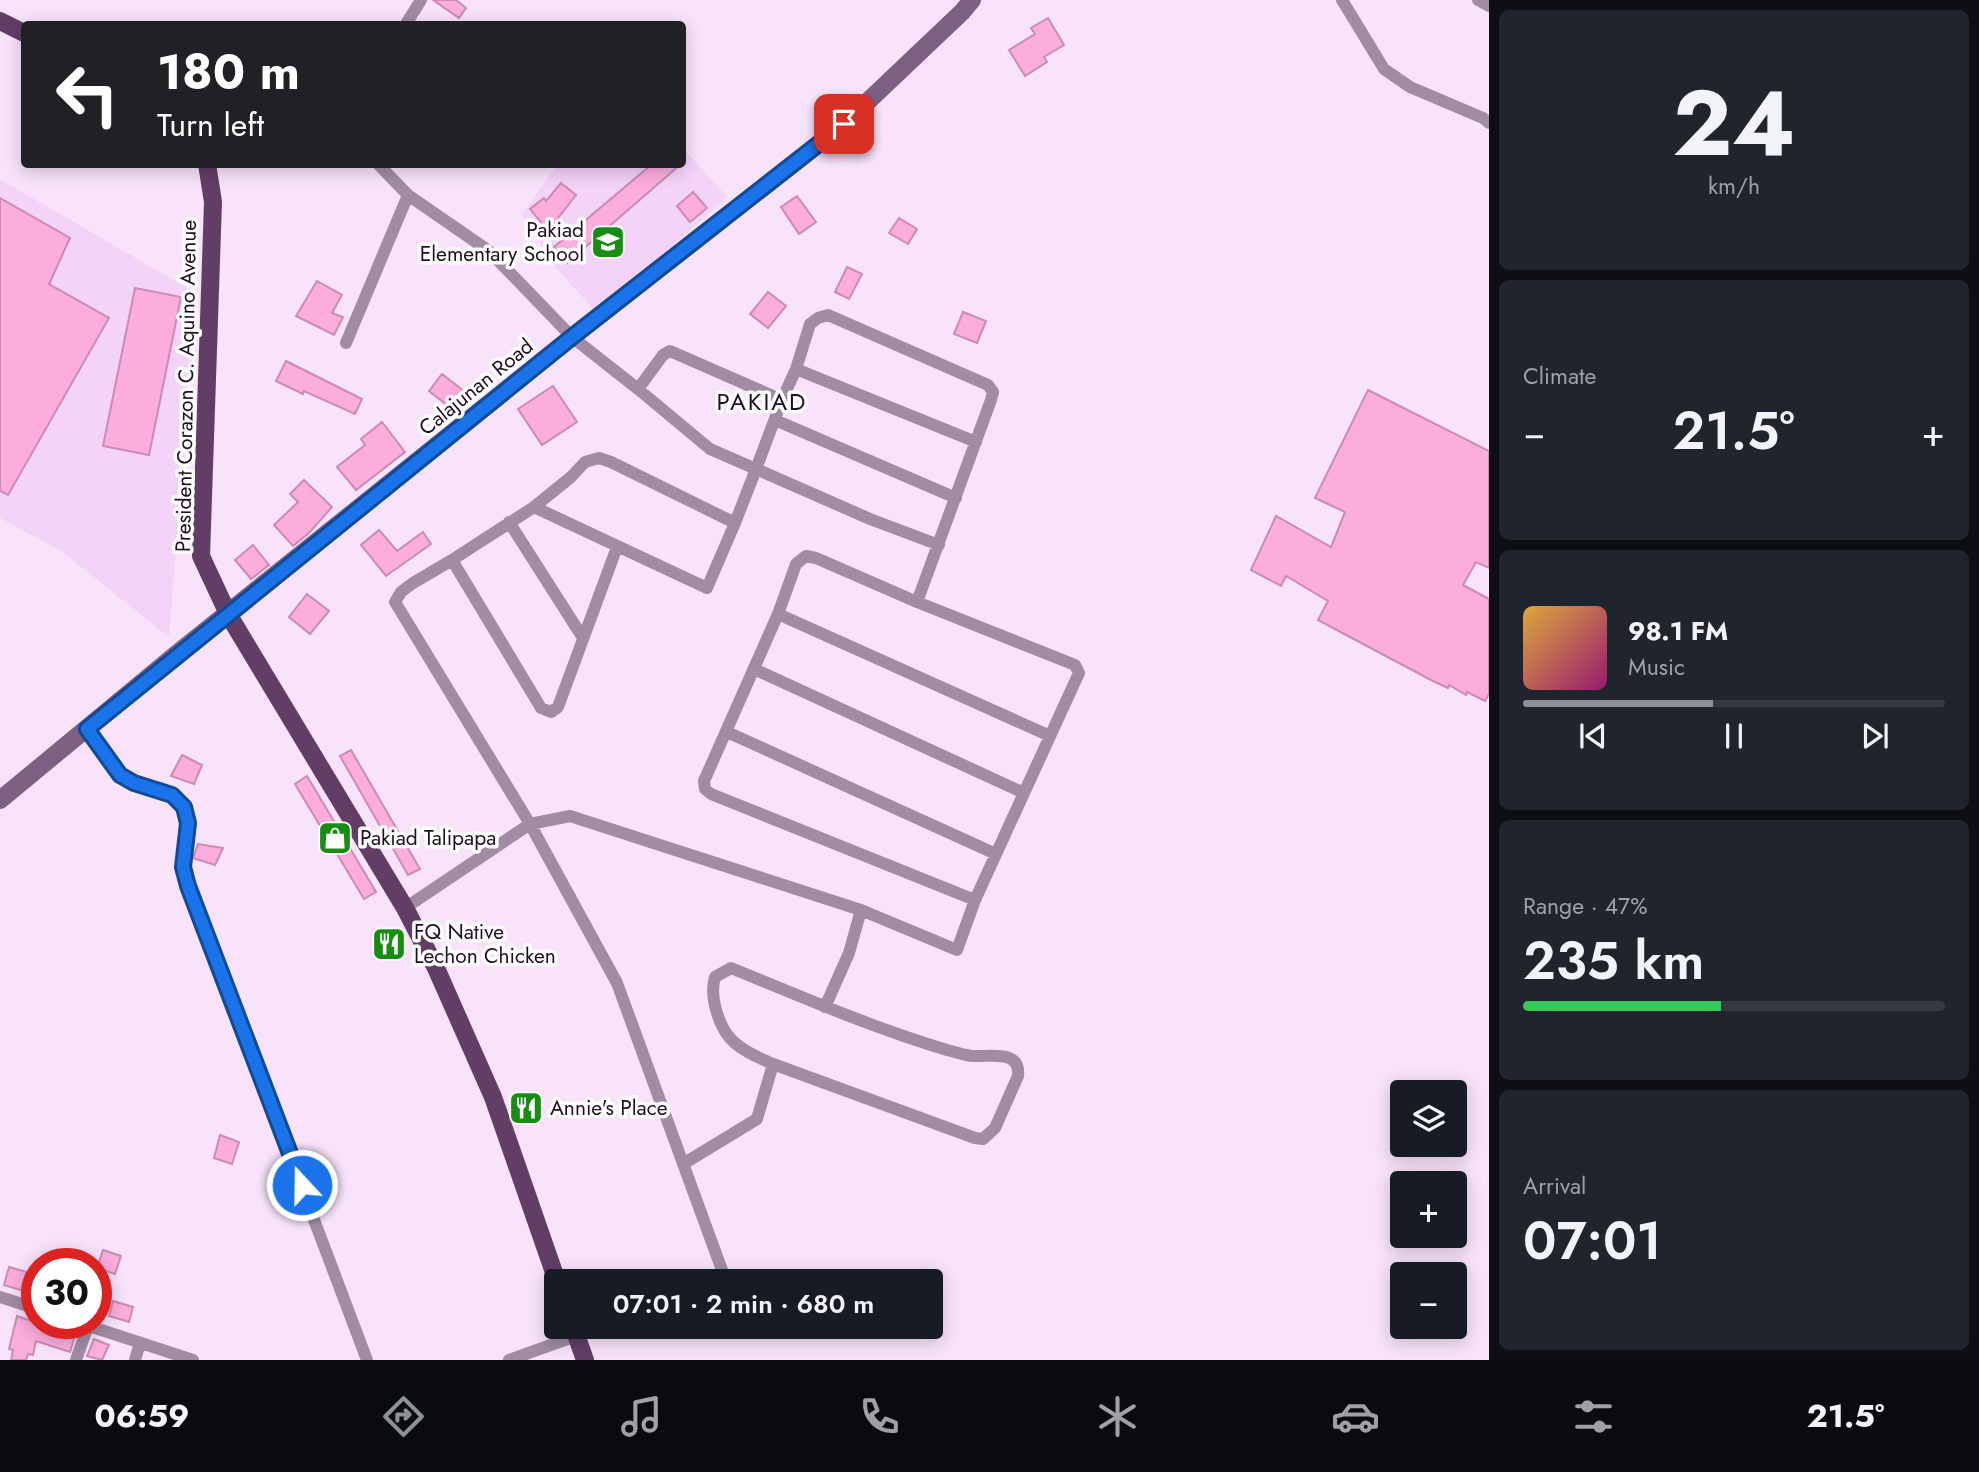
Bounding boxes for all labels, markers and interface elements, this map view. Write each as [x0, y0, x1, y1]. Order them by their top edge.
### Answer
text: 180 m [157, 37, 300, 107]
icon: left [42, 49, 133, 140]
text: 24 [1672, 58, 1796, 189]
pin [814, 94, 874, 154]
text: Turn left [157, 102, 264, 148]
icon: arrive [825, 105, 863, 143]
text: km/h [1708, 169, 1760, 203]
place label: Pakiad Elementary School [420, 215, 584, 269]
street label: President Corazon C. Aquino Avenue [168, 219, 204, 552]
school or university icon: Pakiad Elementary School [589, 223, 627, 261]
street label: Calajunan Road [412, 331, 540, 443]
text: Climate [1523, 359, 1596, 393]
district label: PAKIAD [717, 384, 807, 419]
text: 21.5° [1673, 393, 1795, 469]
text: − [1523, 405, 1545, 460]
text: + [1922, 405, 1945, 460]
text: 98.1 FM [1628, 612, 1728, 650]
text: Music [1628, 650, 1685, 684]
icon: previous [1574, 717, 1612, 755]
icon: pause [1715, 717, 1753, 755]
icon: next [1856, 717, 1894, 755]
shop icon: Pakiad Talipapa [316, 819, 354, 857]
place label: Pakiad Talipapa [360, 823, 496, 853]
text: Range · 47% [1523, 889, 1647, 923]
place label: FQ Native Lechon Chicken [414, 917, 556, 971]
text: 235 km [1523, 923, 1704, 999]
restaurant icon: FQ Native Lechon Chicken [370, 925, 408, 963]
map controls [1390, 1080, 1467, 1339]
button: layers [1390, 1080, 1467, 1157]
restaurant icon: Annie's Place [507, 1089, 545, 1127]
place label: Annie's Place [550, 1093, 668, 1123]
position arrow [265, 1148, 339, 1222]
text: Arrival [1523, 1169, 1586, 1203]
button: + [1390, 1171, 1467, 1248]
text: 07:01 [1523, 1203, 1662, 1279]
speed limit sign: 30 [21, 1248, 112, 1339]
button: − [1390, 1262, 1467, 1339]
text: 07:01 · 2 min · 680 m [613, 1285, 874, 1323]
icon: directions [379, 1392, 428, 1441]
icon: music [617, 1392, 666, 1441]
icon: phone [855, 1392, 904, 1441]
icon: climate [1093, 1392, 1142, 1441]
icon: car [1331, 1392, 1380, 1441]
icon: filters [1569, 1392, 1618, 1441]
text: 06:59 [95, 1393, 189, 1439]
text: 21.5° [1807, 1393, 1884, 1439]

